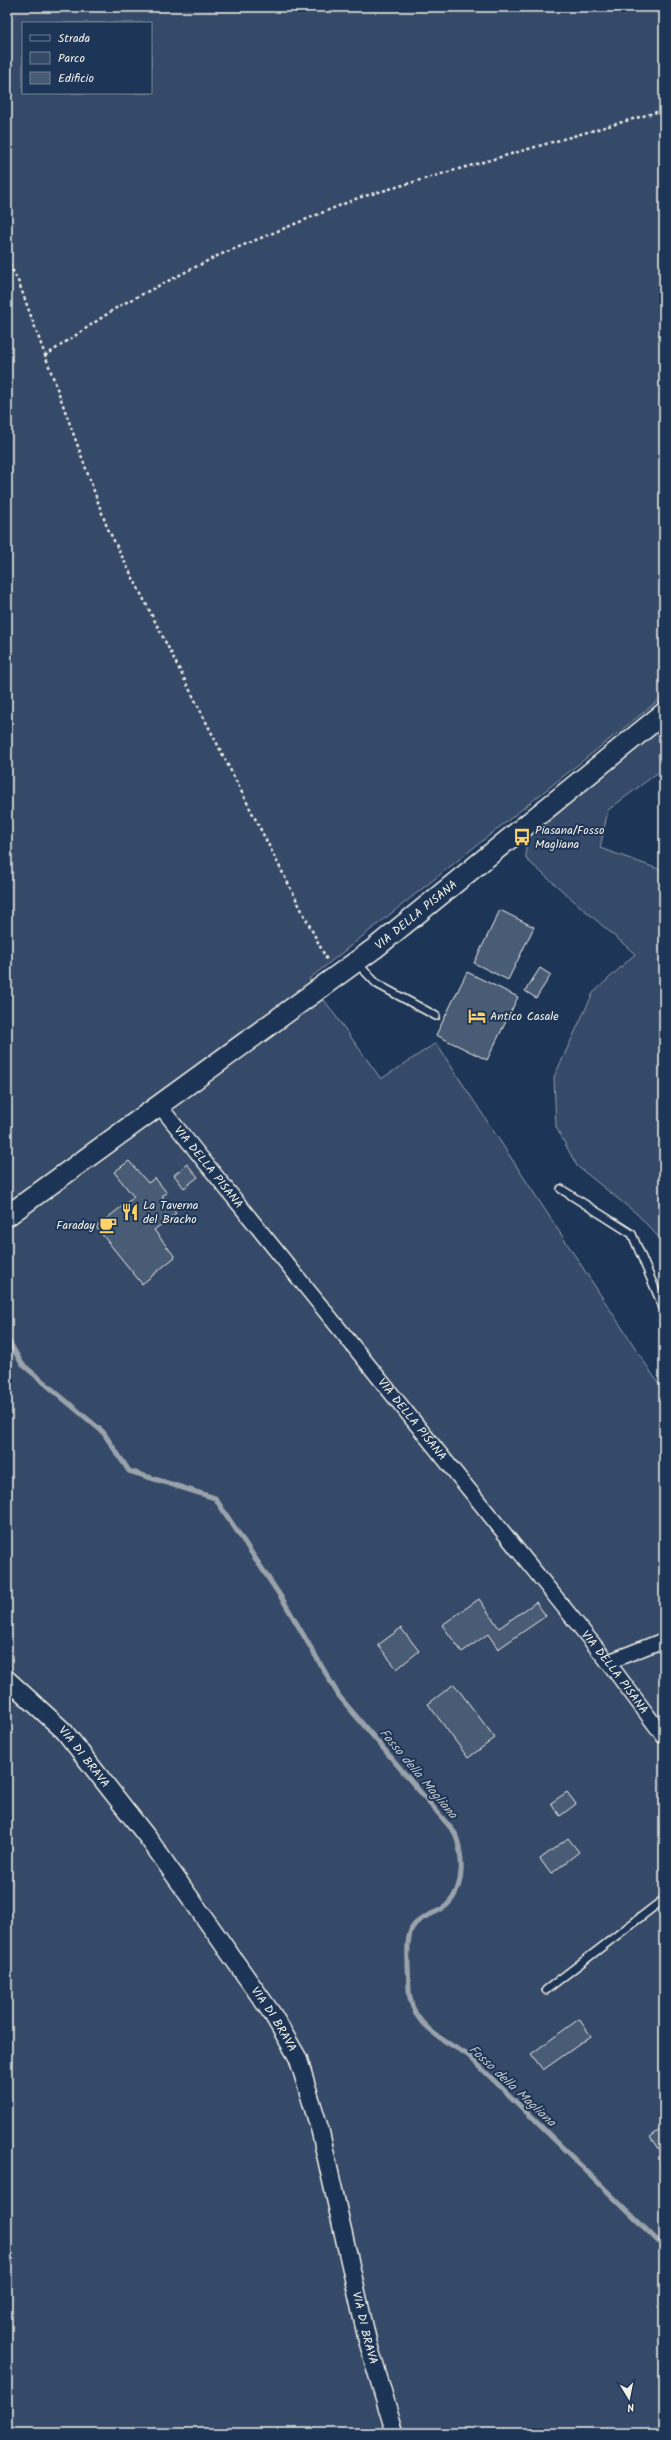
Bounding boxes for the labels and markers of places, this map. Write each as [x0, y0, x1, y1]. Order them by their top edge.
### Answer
place label: Piasana/Fosso Magliana [535, 821, 604, 854]
bus stop icon: Piasana/Fosso Magliana [512, 827, 532, 847]
hotel icon: Antico Casale [467, 1006, 487, 1026]
place label: Antico Casale [490, 1007, 559, 1026]
place label: La Taverna del Bracho [143, 1196, 199, 1229]
restaurant icon: La Taverna del Bracho [120, 1202, 140, 1222]
cafe icon: Faraday [98, 1215, 118, 1235]
place label: Faraday [56, 1216, 95, 1235]

